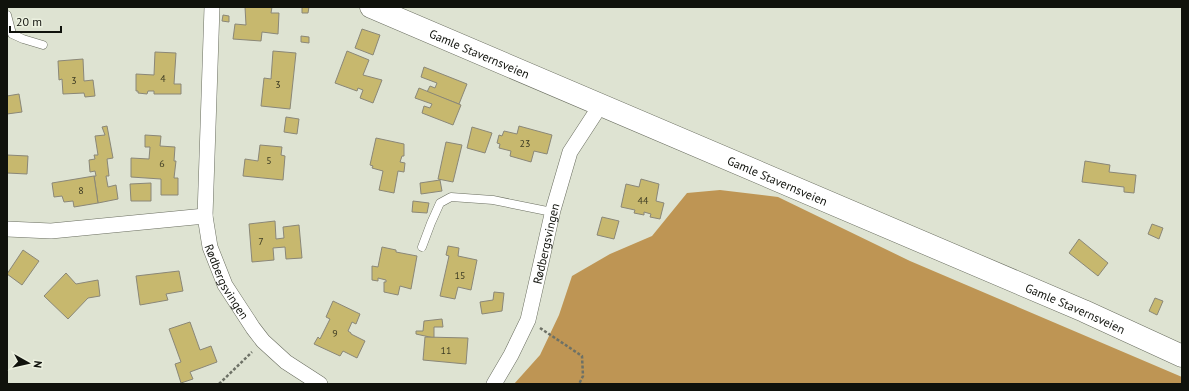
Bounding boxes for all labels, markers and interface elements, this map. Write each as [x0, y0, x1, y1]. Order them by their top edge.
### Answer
scale bar [10, 8, 61, 34]
text: 20 m [16, 14, 42, 29]
street label: Gamle Stavernsveien [427, 25, 532, 81]
house number: 4 [160, 72, 166, 85]
house number: 3 [71, 74, 77, 87]
house number: 3 [275, 78, 281, 91]
house number: 23 [520, 137, 530, 150]
street label: Gamle Stavernsveien [725, 152, 830, 208]
house number: 5 [266, 154, 272, 167]
house number: 6 [159, 157, 165, 170]
house number: 8 [78, 184, 84, 197]
house number: 44 [638, 194, 649, 207]
street label: Rødbergsvingen [529, 201, 562, 285]
house number: 7 [258, 235, 264, 248]
street label: Rødbergsvingen [202, 242, 252, 322]
house number: 15 [455, 269, 465, 282]
street label: Gamle Stavernsveien [1023, 279, 1128, 336]
house number: 9 [332, 327, 338, 340]
north arrow [8, 343, 48, 383]
house number: 11 [441, 344, 451, 357]
text: N [30, 360, 45, 369]

